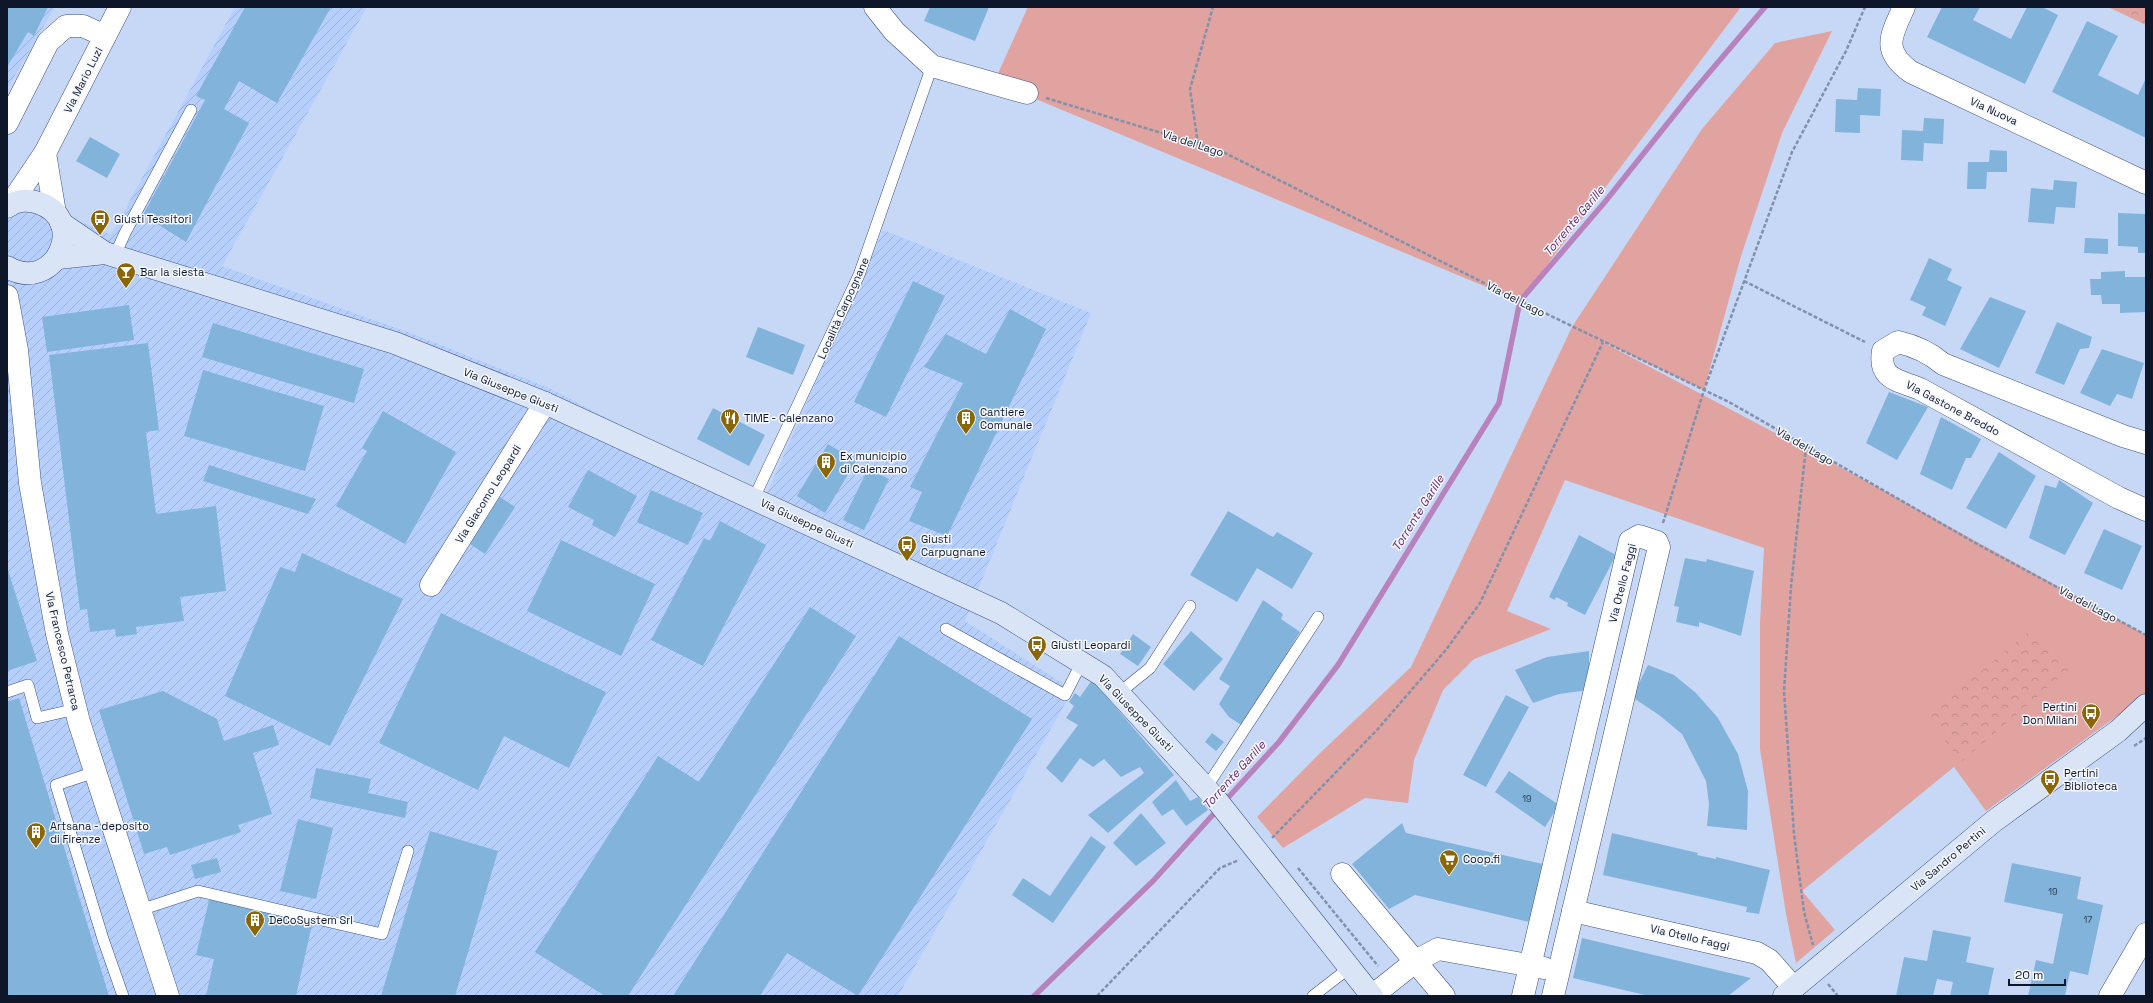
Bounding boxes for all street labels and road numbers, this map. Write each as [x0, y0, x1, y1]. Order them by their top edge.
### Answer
street label: Via Mario Luzi [60, 44, 106, 115]
street label: Via Nuova [1968, 94, 2021, 128]
street label: Via del Lago [1160, 126, 1226, 160]
street label: Località Carpognane [814, 255, 872, 361]
street label: Via del Lago [1484, 278, 1548, 320]
street label: Via Giuseppe Giusti [461, 365, 561, 416]
street label: Via Gastone Breddo [1904, 377, 2003, 439]
street label: Via del Lago [1774, 424, 1836, 468]
street label: Via Giacomo Leopardi [452, 442, 524, 546]
street label: Via Giuseppe Giusti [758, 495, 856, 551]
street label: Via Otello Faggi [1605, 542, 1639, 624]
street label: Via del Lago [2057, 583, 2120, 625]
street label: Via Francesco Petrarca [42, 590, 84, 712]
street label: Via Giuseppe Giusti [1096, 672, 1176, 755]
street label: Via Sandro Pertini [1908, 823, 1989, 894]
street label: Via Otello Faggi [1649, 921, 1731, 953]

